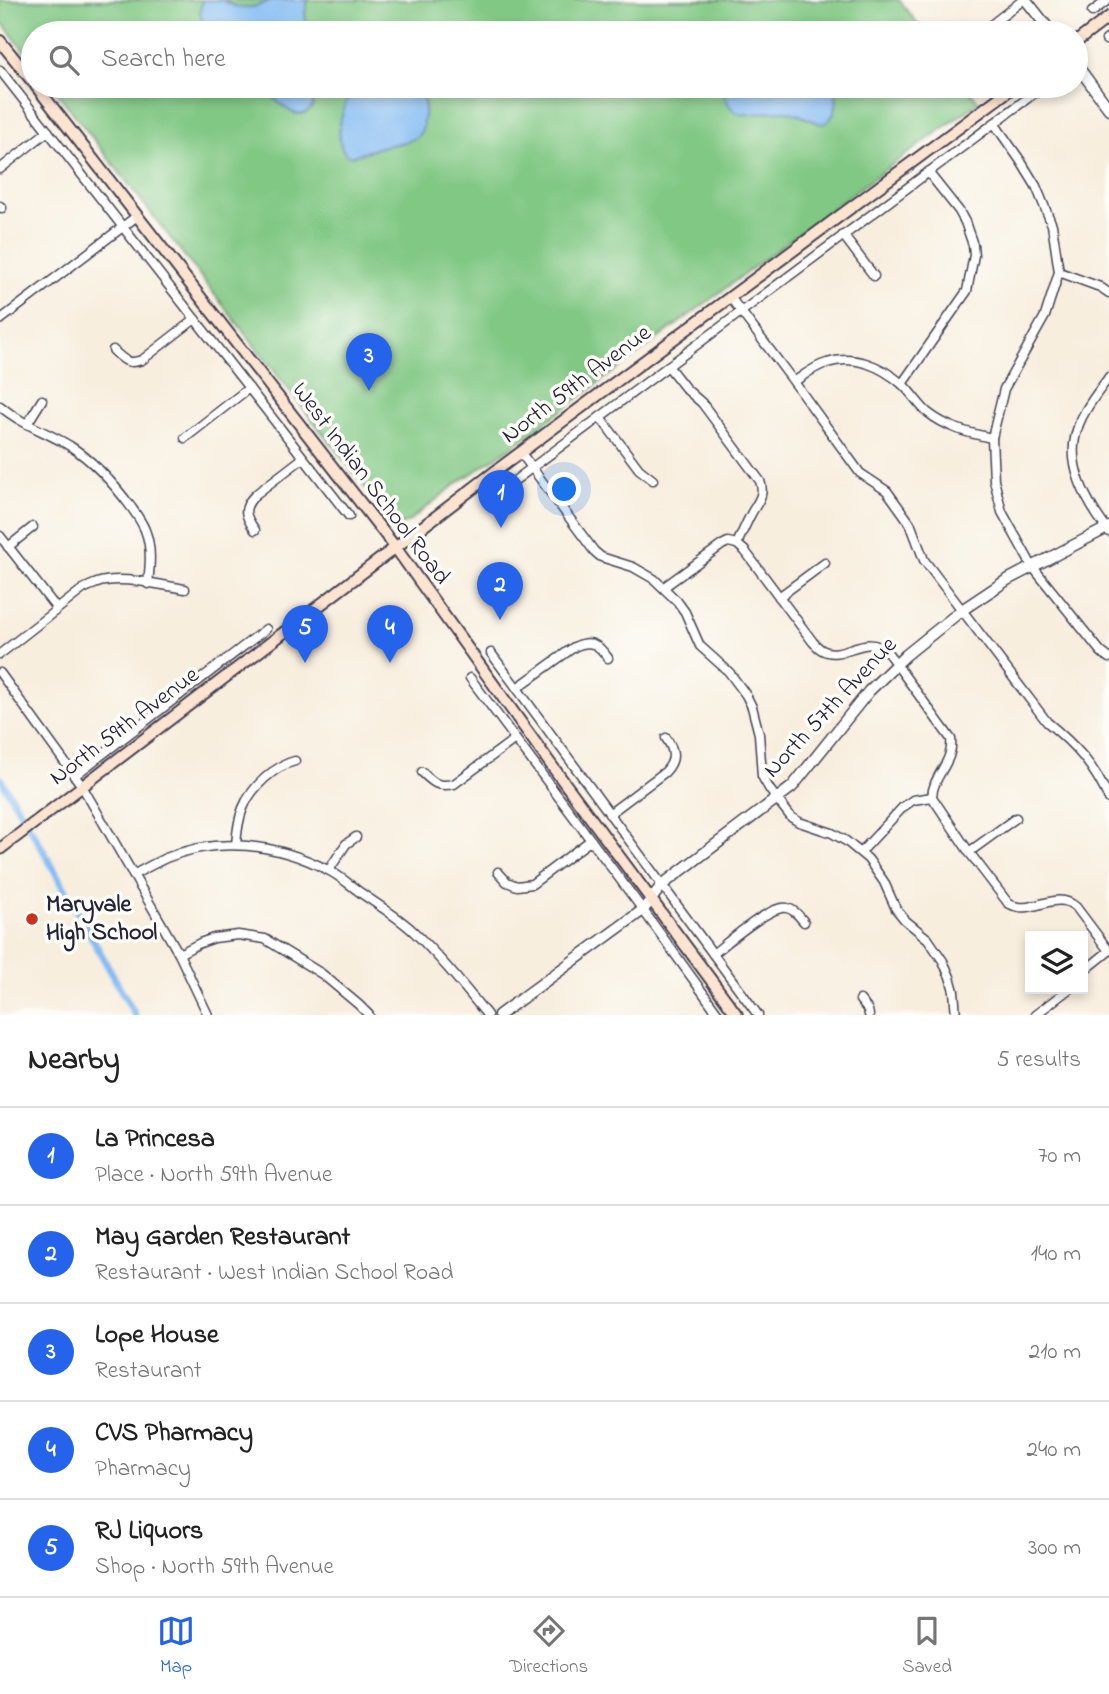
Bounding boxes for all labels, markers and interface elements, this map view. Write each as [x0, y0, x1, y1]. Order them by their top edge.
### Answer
search box [21, 21, 1088, 98]
icon: search [45, 41, 83, 79]
text: Search here [101, 41, 226, 79]
street label: North 59th Avenue [495, 317, 660, 453]
pin: 3 [346, 333, 392, 391]
street label: West Indian School Road [282, 375, 458, 593]
pin: 1 [478, 470, 524, 528]
your location [547, 472, 581, 506]
pin: 2 [477, 562, 523, 620]
pin: 5 [282, 605, 328, 663]
pin: 4 [367, 605, 413, 663]
street label: North 57th Avenue [756, 629, 906, 787]
street label: North 59th Avenue [43, 659, 208, 795]
place label: Maryvale High School [46, 888, 157, 952]
marker: Maryvale High School [24, 911, 40, 927]
map controls [1025, 931, 1088, 994]
button: layers [1025, 931, 1088, 994]
text: Nearby [28, 1039, 120, 1083]
text: 5 results [997, 1044, 1081, 1077]
text: La Princesa [95, 1121, 215, 1159]
text: 1 [47, 1140, 55, 1173]
text: 70 m [1038, 1140, 1081, 1173]
text: Place · North 59th Avenue [95, 1159, 332, 1192]
text: May Garden Restaurant [95, 1219, 350, 1257]
text: 2 [45, 1238, 57, 1271]
text: 140 m [1031, 1238, 1081, 1271]
text: Restaurant · West Indian School Road [95, 1257, 453, 1290]
text: Lope House [95, 1317, 219, 1355]
text: 3 [46, 1336, 56, 1369]
text: 210 m [1029, 1336, 1081, 1369]
text: Restaurant [95, 1355, 202, 1388]
text: CVS Pharmacy [95, 1415, 253, 1453]
text: 4 [46, 1434, 56, 1467]
text: 240 m [1027, 1434, 1081, 1467]
text: Pharmacy [95, 1453, 191, 1486]
text: RJ Liquors [95, 1513, 203, 1551]
text: 5 [44, 1532, 58, 1565]
text: 300 m [1028, 1532, 1081, 1565]
text: Shop · North 59th Avenue [95, 1551, 334, 1584]
tab: Map [157, 1612, 195, 1681]
tab: Directions [509, 1612, 588, 1681]
tab: Saved [902, 1612, 952, 1681]

